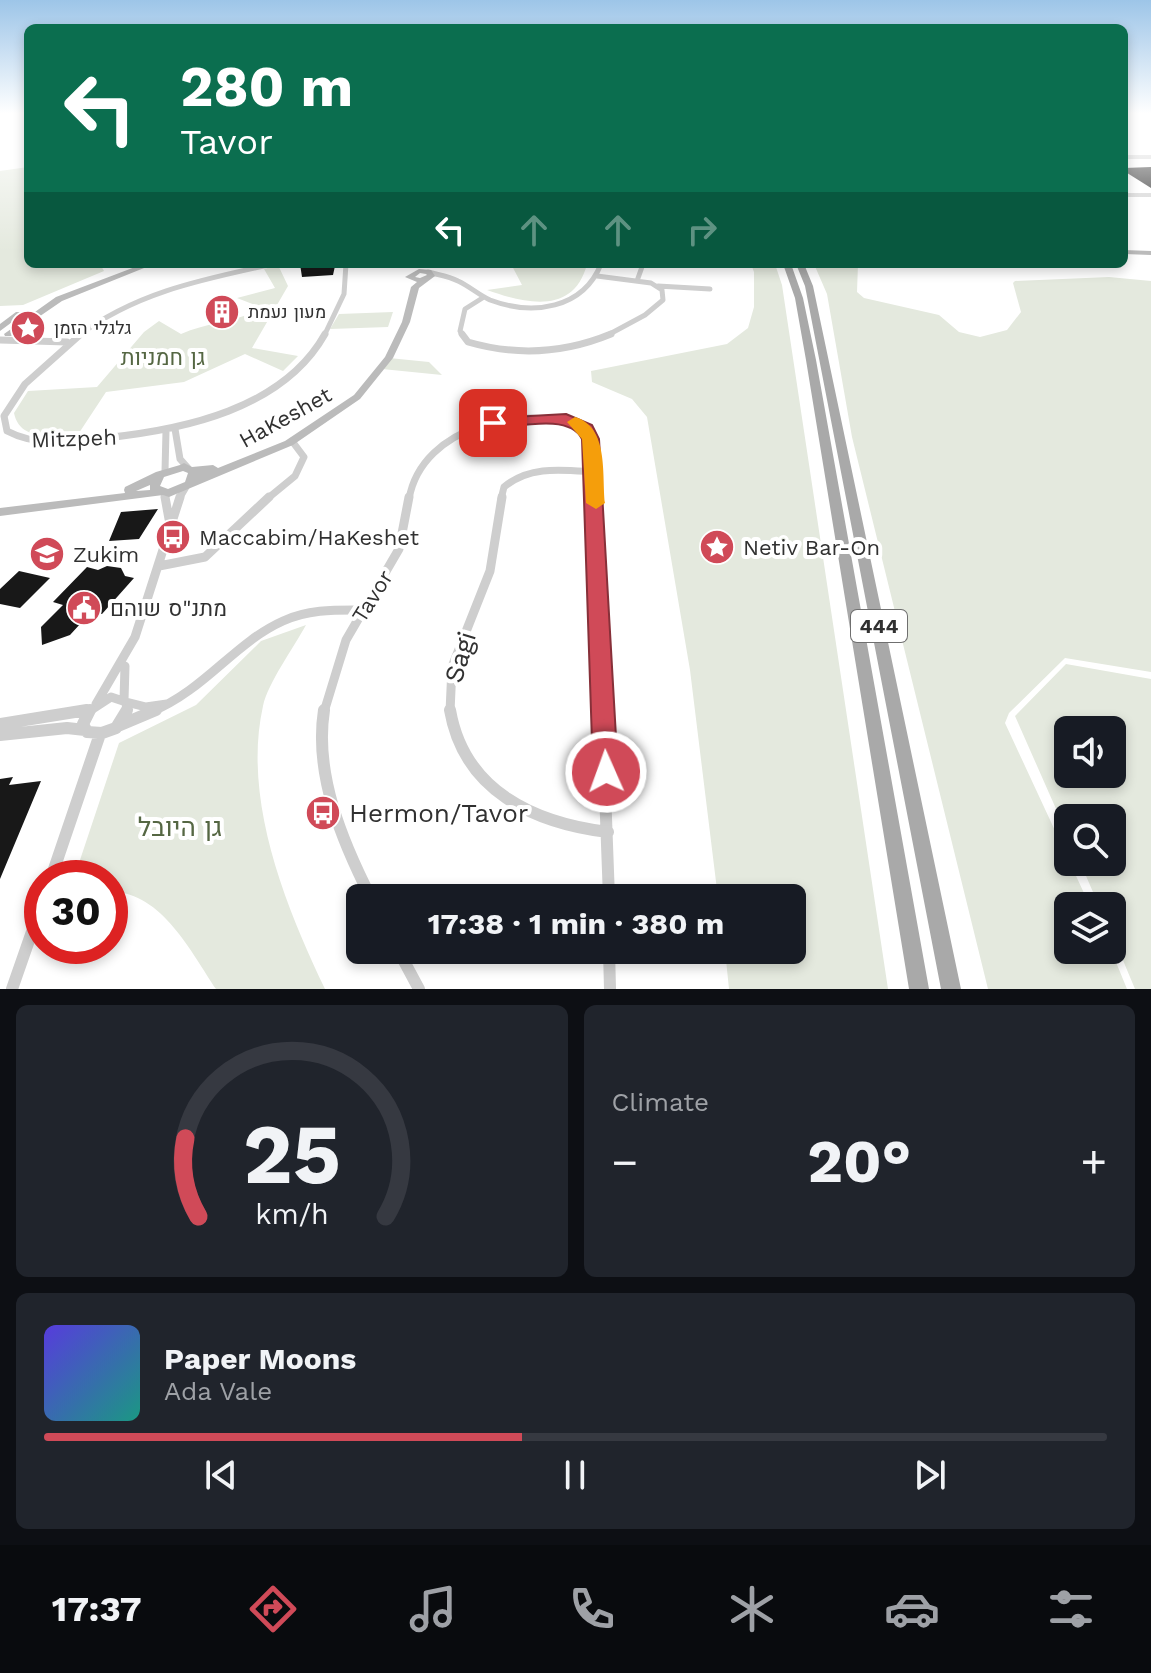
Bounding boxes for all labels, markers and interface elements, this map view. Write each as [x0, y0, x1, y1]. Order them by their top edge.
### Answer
text: 280 m [180, 54, 353, 120]
icon: left [48, 56, 152, 160]
text: Tavor [180, 121, 273, 163]
icon: left [428, 208, 472, 252]
icon: ahead [512, 208, 556, 252]
icon: ahead [596, 208, 640, 252]
icon: right [680, 208, 724, 252]
building icon: מעון נעמת [203, 293, 241, 331]
place label: מעון נעמת [248, 301, 326, 322]
place icon: גלגלי הזמן [9, 309, 47, 347]
place label: גלגלי הזמן [54, 317, 132, 338]
park label: גן חמניות [121, 345, 205, 370]
street label: HaKeshet [235, 382, 336, 453]
pin [459, 389, 527, 457]
icon: arrive [471, 401, 515, 445]
street label: Mitzpeh [31, 425, 117, 452]
bus stop icon: Maccabim/HaKeshet [154, 518, 192, 556]
place label: Maccabim/HaKeshet [199, 525, 419, 550]
place icon: Netiv Bar-On [698, 528, 736, 566]
school or university icon: Zukim [28, 535, 66, 573]
place label: Netiv Bar-On [743, 535, 880, 560]
place label: Zukim [73, 542, 139, 567]
street label: Tavor [347, 566, 398, 627]
public building icon: מתנ"ס שוהם [65, 589, 103, 627]
place label: מתנ"ס שוהם [110, 596, 227, 621]
road number: 444 [851, 610, 907, 642]
street label: Sagi [438, 628, 482, 686]
map controls [1054, 716, 1126, 964]
button: sound [1054, 716, 1126, 788]
position arrow [564, 730, 648, 814]
bus stop icon: Hermon/Tavor [304, 794, 342, 832]
place label: Hermon/Tavor [349, 798, 528, 828]
button: search [1054, 804, 1126, 876]
park label: גן היובל [138, 812, 222, 842]
speed limit sign: 30 [24, 860, 128, 964]
button: layers [1054, 892, 1126, 964]
text: 17:38 · 1 min · 380 m [428, 906, 724, 941]
text: Climate [612, 1087, 709, 1117]
text: 25 [243, 1106, 341, 1203]
text: 20° [807, 1126, 911, 1197]
text: − [612, 1136, 638, 1188]
text: + [1080, 1136, 1107, 1188]
text: km/h [255, 1197, 329, 1231]
text: Paper Moons [164, 1341, 356, 1376]
text: Ada Vale [164, 1376, 272, 1406]
icon: previous [199, 1453, 243, 1497]
icon: pause [553, 1453, 597, 1497]
icon: next [908, 1453, 952, 1497]
icon: directions [245, 1581, 301, 1637]
icon: music [405, 1581, 461, 1637]
icon: phone [564, 1581, 620, 1637]
icon: climate [724, 1581, 780, 1637]
icon: car [884, 1581, 940, 1637]
icon: filters [1043, 1581, 1099, 1637]
text: 17:37 [52, 1588, 142, 1630]

